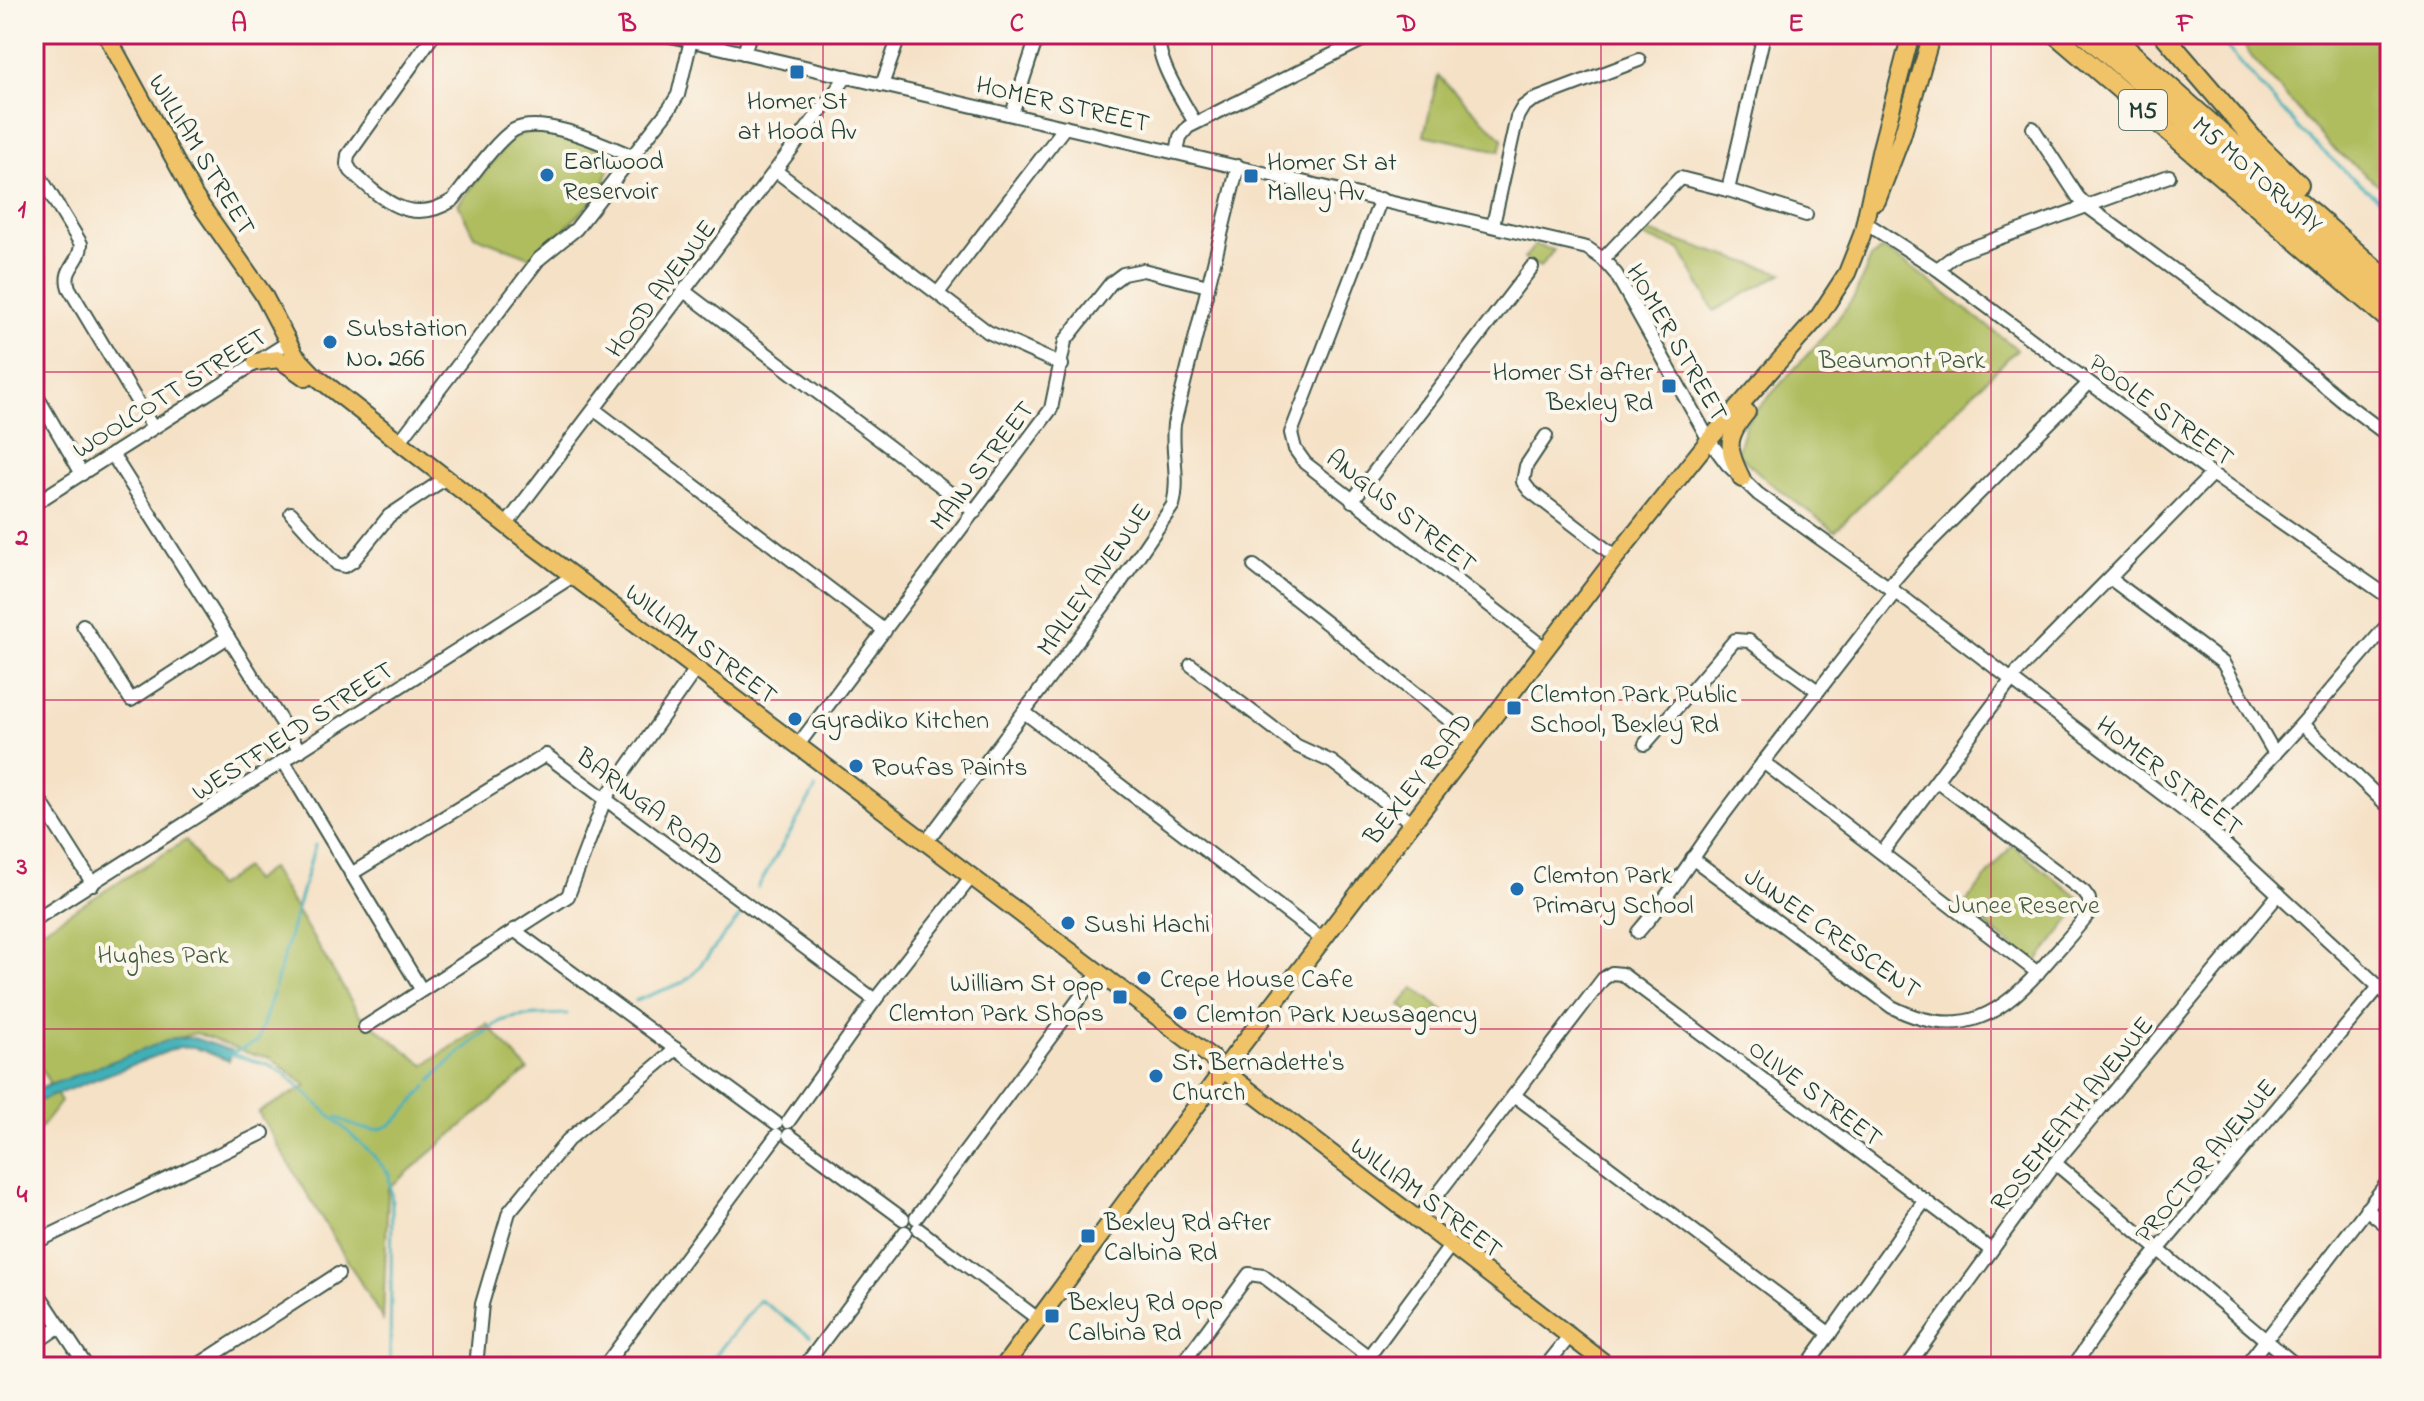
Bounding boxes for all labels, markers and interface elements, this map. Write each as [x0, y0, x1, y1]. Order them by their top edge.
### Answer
text: A [231, 6, 247, 44]
text: B [618, 6, 637, 44]
text: C [1010, 6, 1024, 44]
text: D [1396, 6, 1417, 44]
text: E [1788, 6, 1804, 44]
text: F [2175, 6, 2194, 44]
marker: Homer St at Hood Av [788, 63, 806, 81]
street label: WILLIAM STREET [137, 68, 264, 244]
street label: HOMER STREET [972, 68, 1153, 144]
place label: Homer St at Hood Av [738, 84, 857, 152]
road number: M5 [2119, 90, 2167, 130]
street label: M5 MOTORWAY [2182, 108, 2330, 244]
place label: Earlwood Reservoir [563, 144, 664, 212]
place label: Homer St at Malley Av [1267, 145, 1397, 213]
marker: Earlwood Reservoir [538, 166, 556, 184]
marker: Homer St at Malley Av [1242, 167, 1260, 185]
text: 1 [18, 192, 27, 230]
street label: HOOD AVENUE [598, 213, 727, 367]
street label: HOMER STREET [1615, 257, 1736, 430]
place label: Substation No. 266 [346, 311, 467, 379]
street label: WOOLCOTT STREET [66, 319, 275, 470]
marker: Substation No. 266 [321, 333, 339, 351]
park label: Beaumont Park [1818, 343, 1986, 381]
street label: POOLE STREET [2080, 346, 2241, 477]
place label: Homer St after Bexley Rd [1493, 355, 1654, 423]
marker: Homer St after Bexley Rd [1660, 377, 1678, 395]
street label: MAIN STREET [922, 394, 1045, 540]
street label: ANGUS STREET [1317, 441, 1484, 583]
street label: MALLEY AVENUE [1029, 497, 1162, 665]
text: 2 [15, 520, 29, 558]
street label: WILLIAM STREET [616, 575, 784, 715]
street label: WESTFIELD STREET [185, 653, 402, 812]
place label: Clemton Park Public School, Bexley Rd [1530, 677, 1738, 745]
marker: Clemton Park Public School, Bexley Rd [1505, 699, 1523, 717]
place label: Gyradiko Kitchen [811, 703, 989, 741]
street label: BEXLEY ROAD [1355, 706, 1483, 855]
street label: HOMER STREET [2087, 708, 2250, 847]
marker: Gyradiko Kitchen [786, 710, 804, 728]
street label: BARINGA ROAD [566, 739, 731, 877]
place label: Roufas Paints [872, 750, 1028, 788]
marker: Roufas Paints [847, 757, 865, 775]
text: 3 [16, 849, 28, 887]
place label: Clemton Park Primary School [1533, 858, 1694, 926]
street label: JUNEE CRESCENT [1735, 859, 1928, 1010]
marker: Clemton Park Primary School [1508, 880, 1526, 898]
park label: Junee Reserve [1948, 888, 2100, 926]
place label: Sushi Hachi [1084, 907, 1210, 945]
marker: Sushi Hachi [1059, 914, 1077, 932]
park label: Hughes Park [97, 938, 229, 976]
place label: Crepe House Cafe [1160, 962, 1353, 1000]
place label: William St opp Clemton Park Shops [889, 966, 1104, 1034]
marker: Crepe House Cafe [1135, 969, 1153, 987]
marker: William St opp Clemton Park Shops [1111, 988, 1129, 1006]
place label: Clemton Park Newsagency [1196, 997, 1477, 1035]
marker: Clemton Park Newsagency [1171, 1004, 1189, 1022]
street label: ROSEMEATH AVENUE [1982, 1009, 2164, 1221]
street label: OLIVE STREET [1739, 1031, 1889, 1158]
place label: St. Bernadette's Church [1172, 1045, 1345, 1113]
marker: St. Bernadette's Church [1147, 1067, 1165, 1085]
street label: PROCTOR AVENUE [2127, 1071, 2288, 1252]
street label: WILLIAM STREET [1341, 1129, 1509, 1269]
text: 4 [17, 1177, 28, 1215]
place label: Bexley Rd after Calbina Rd [1103, 1205, 1272, 1273]
marker: Bexley Rd after Calbina Rd [1079, 1227, 1097, 1245]
place label: Bexley Rd opp Calbina Rd [1067, 1285, 1223, 1353]
marker: Bexley Rd opp Calbina Rd [1043, 1307, 1061, 1325]

